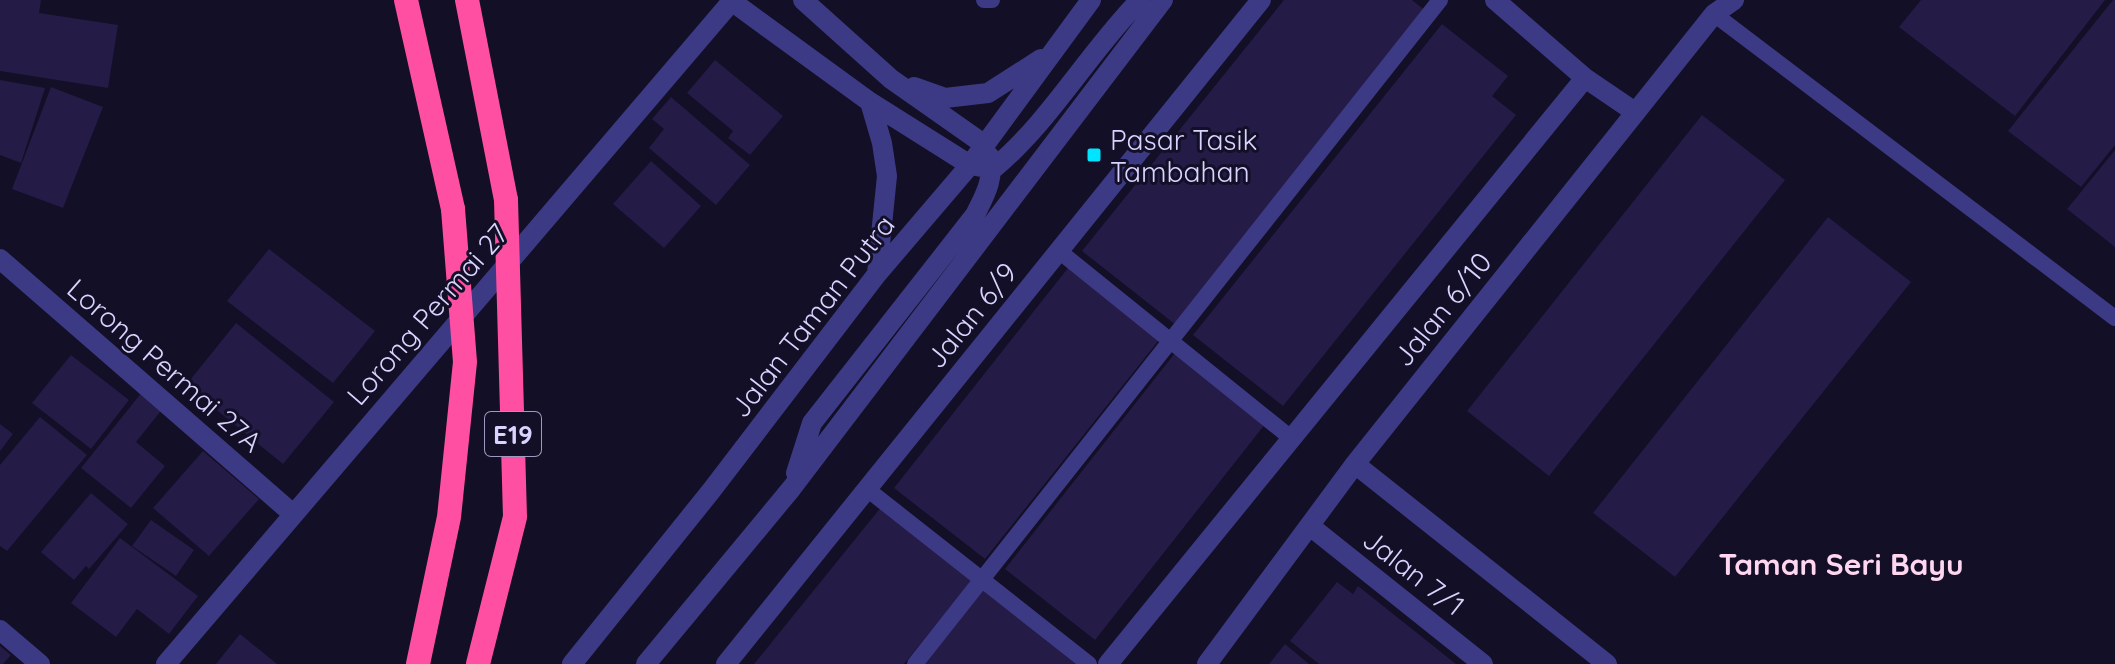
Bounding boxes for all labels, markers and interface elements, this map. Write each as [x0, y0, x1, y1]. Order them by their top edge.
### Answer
place label: Pasar Tasik Tambahan [1110, 122, 1257, 189]
marker: Pasar Tasik Tambahan [1085, 146, 1103, 164]
street label: Jalan Taman Putra [722, 208, 902, 424]
street label: Lorong Permai 27 [339, 216, 515, 412]
street label: Jalan 6/10 [1385, 245, 1499, 373]
street label: Jalan 6/9 [918, 255, 1024, 375]
street label: Lorong Permai 27A [60, 271, 270, 459]
road number: E19 [485, 412, 541, 456]
street label: Jalan 7/1 [1356, 521, 1472, 623]
district label: Taman Seri Bayu [1718, 545, 1964, 583]

